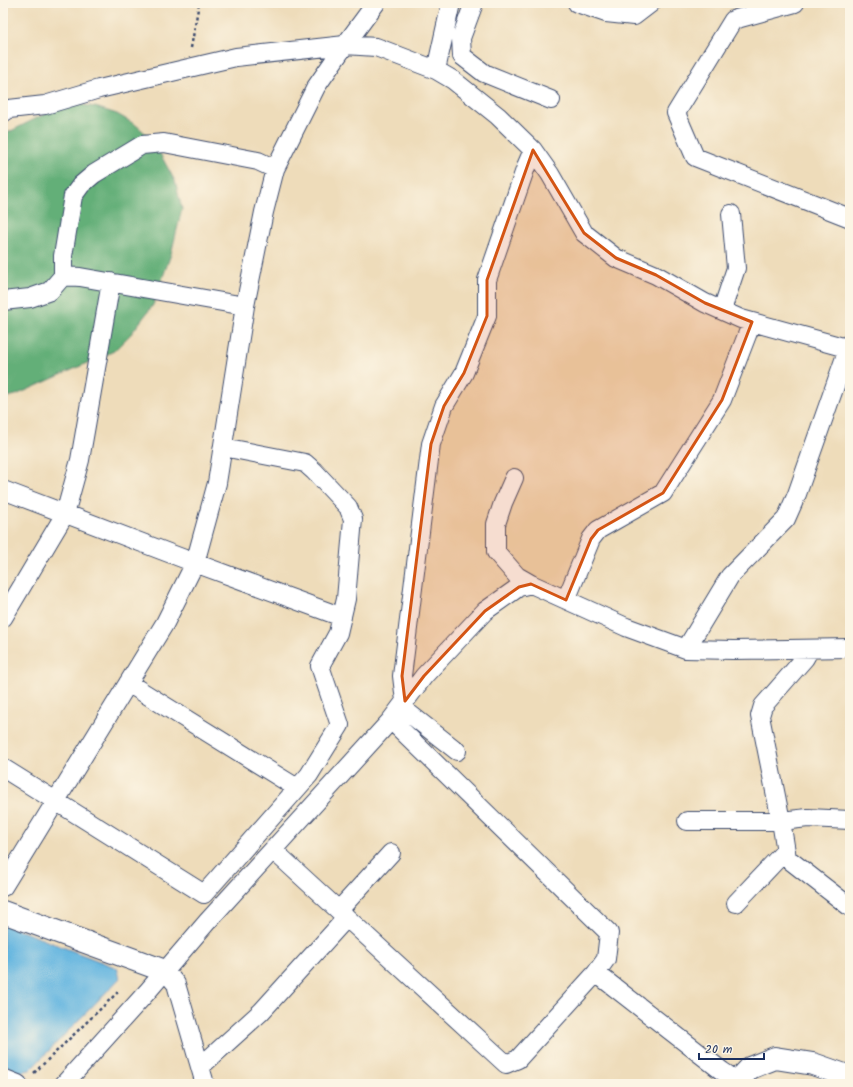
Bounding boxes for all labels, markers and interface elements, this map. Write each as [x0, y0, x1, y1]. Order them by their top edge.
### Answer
scale bar [699, 1035, 764, 1061]
text: 20 m [705, 1040, 733, 1059]

